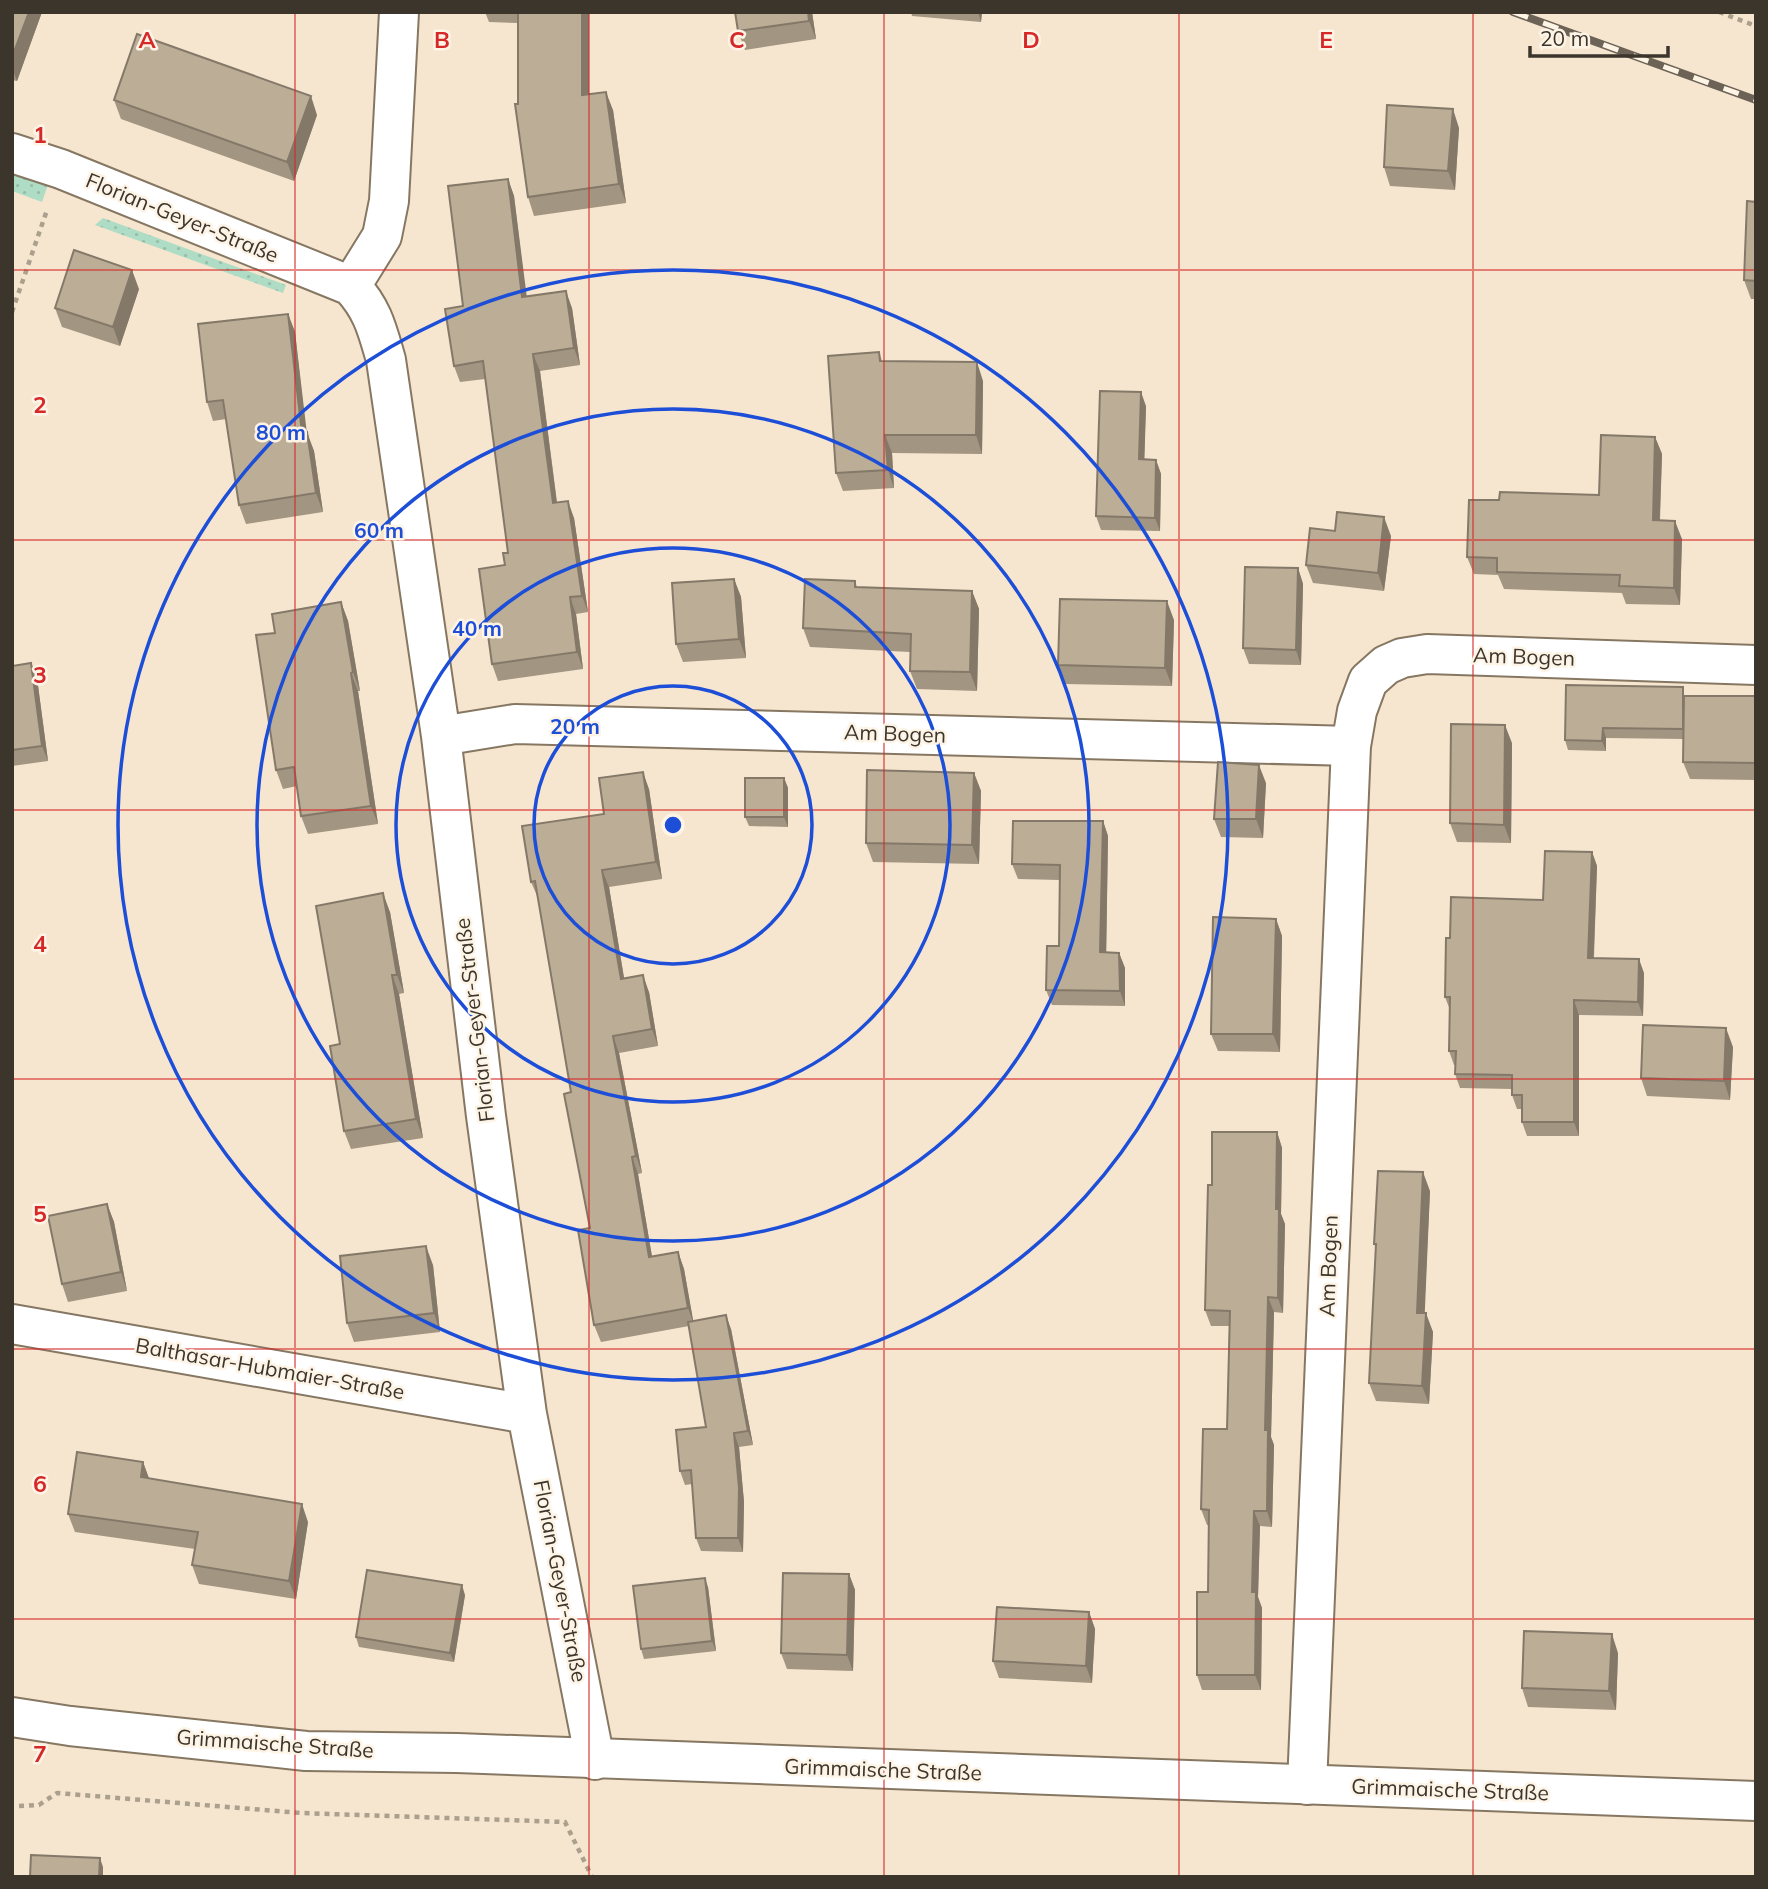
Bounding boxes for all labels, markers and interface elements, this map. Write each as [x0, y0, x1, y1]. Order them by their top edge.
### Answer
scale bar [1530, 14, 1668, 58]
text: A [138, 25, 156, 54]
text: B [434, 25, 450, 54]
text: C [729, 25, 745, 54]
text: D [1022, 25, 1040, 54]
text: E [1319, 25, 1333, 54]
text: 20 m [1540, 25, 1589, 51]
text: 1 [33, 120, 47, 149]
street label: Florian-Geyer-Straße [82, 167, 282, 268]
text: 2 [33, 390, 47, 419]
text: 80 m [256, 419, 306, 445]
text: 60 m [354, 517, 404, 543]
text: 40 m [452, 615, 502, 641]
street label: Am Bogen [1473, 641, 1575, 671]
text: 3 [33, 660, 47, 689]
text: 20 m [550, 713, 600, 739]
street label: Am Bogen [844, 718, 946, 748]
centre of rings [661, 813, 685, 837]
street label: Florian-Geyer-Straße [449, 917, 499, 1124]
text: 4 [33, 929, 47, 958]
text: 5 [33, 1199, 47, 1228]
street label: Am Bogen [1313, 1215, 1343, 1317]
street label: Balthasar-Hubmaier-Straße [134, 1332, 407, 1404]
text: 6 [33, 1469, 47, 1498]
street label: Florian-Geyer-Straße [529, 1478, 593, 1684]
street label: Grimmaische Straße [176, 1723, 375, 1763]
text: 7 [33, 1739, 47, 1768]
street label: Grimmaische Straße [784, 1753, 982, 1785]
street label: Grimmaische Straße [1351, 1773, 1549, 1805]

